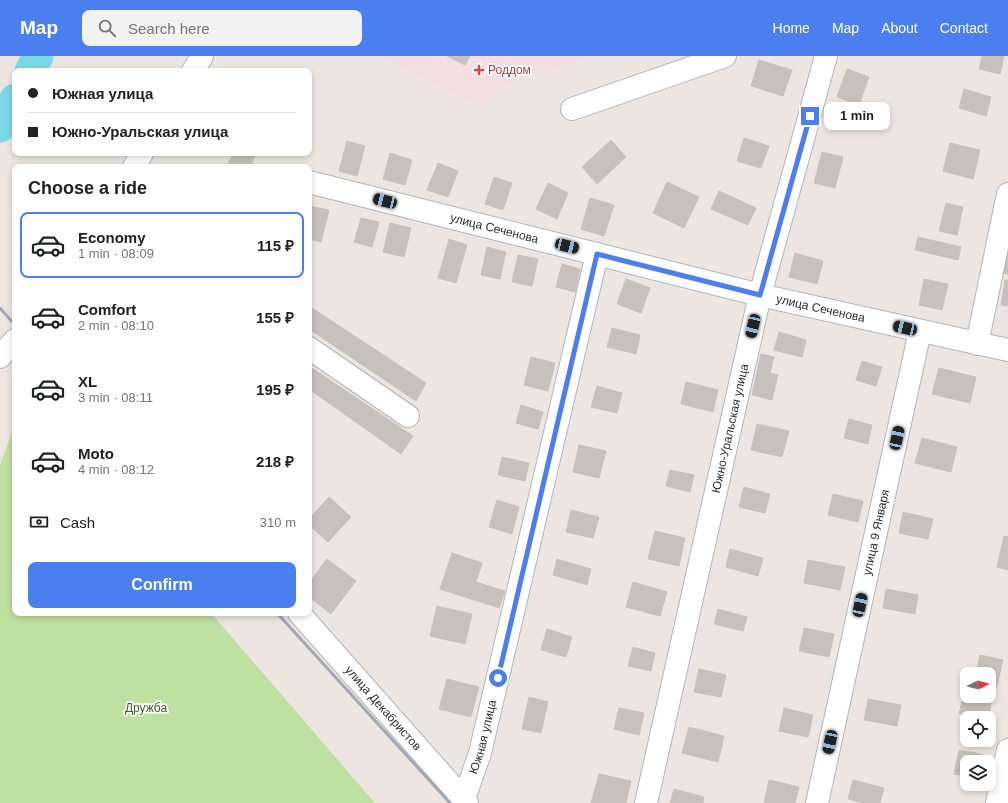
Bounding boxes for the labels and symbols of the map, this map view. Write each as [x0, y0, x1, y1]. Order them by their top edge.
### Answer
place label: Роддом [488, 63, 531, 77]
marker: Роддом [473, 64, 485, 76]
callout: 1 min [824, 102, 890, 130]
route end [801, 107, 819, 125]
car [372, 192, 398, 210]
street label: улица Сеченова [449, 211, 540, 246]
car [554, 237, 580, 255]
street label: улица Сеченова [775, 292, 867, 325]
car [744, 313, 762, 339]
car [892, 319, 918, 337]
street label: Южно-Уральская улица [709, 362, 751, 494]
car [889, 425, 905, 451]
street label: улица 9 Января [860, 488, 892, 577]
car [852, 592, 868, 618]
street label: улица Декабристов [342, 663, 424, 753]
north arrow [960, 667, 996, 703]
route start [489, 669, 507, 687]
street label: Южная улица [466, 698, 499, 776]
park label: Дружба [125, 701, 167, 715]
car [822, 729, 838, 755]

